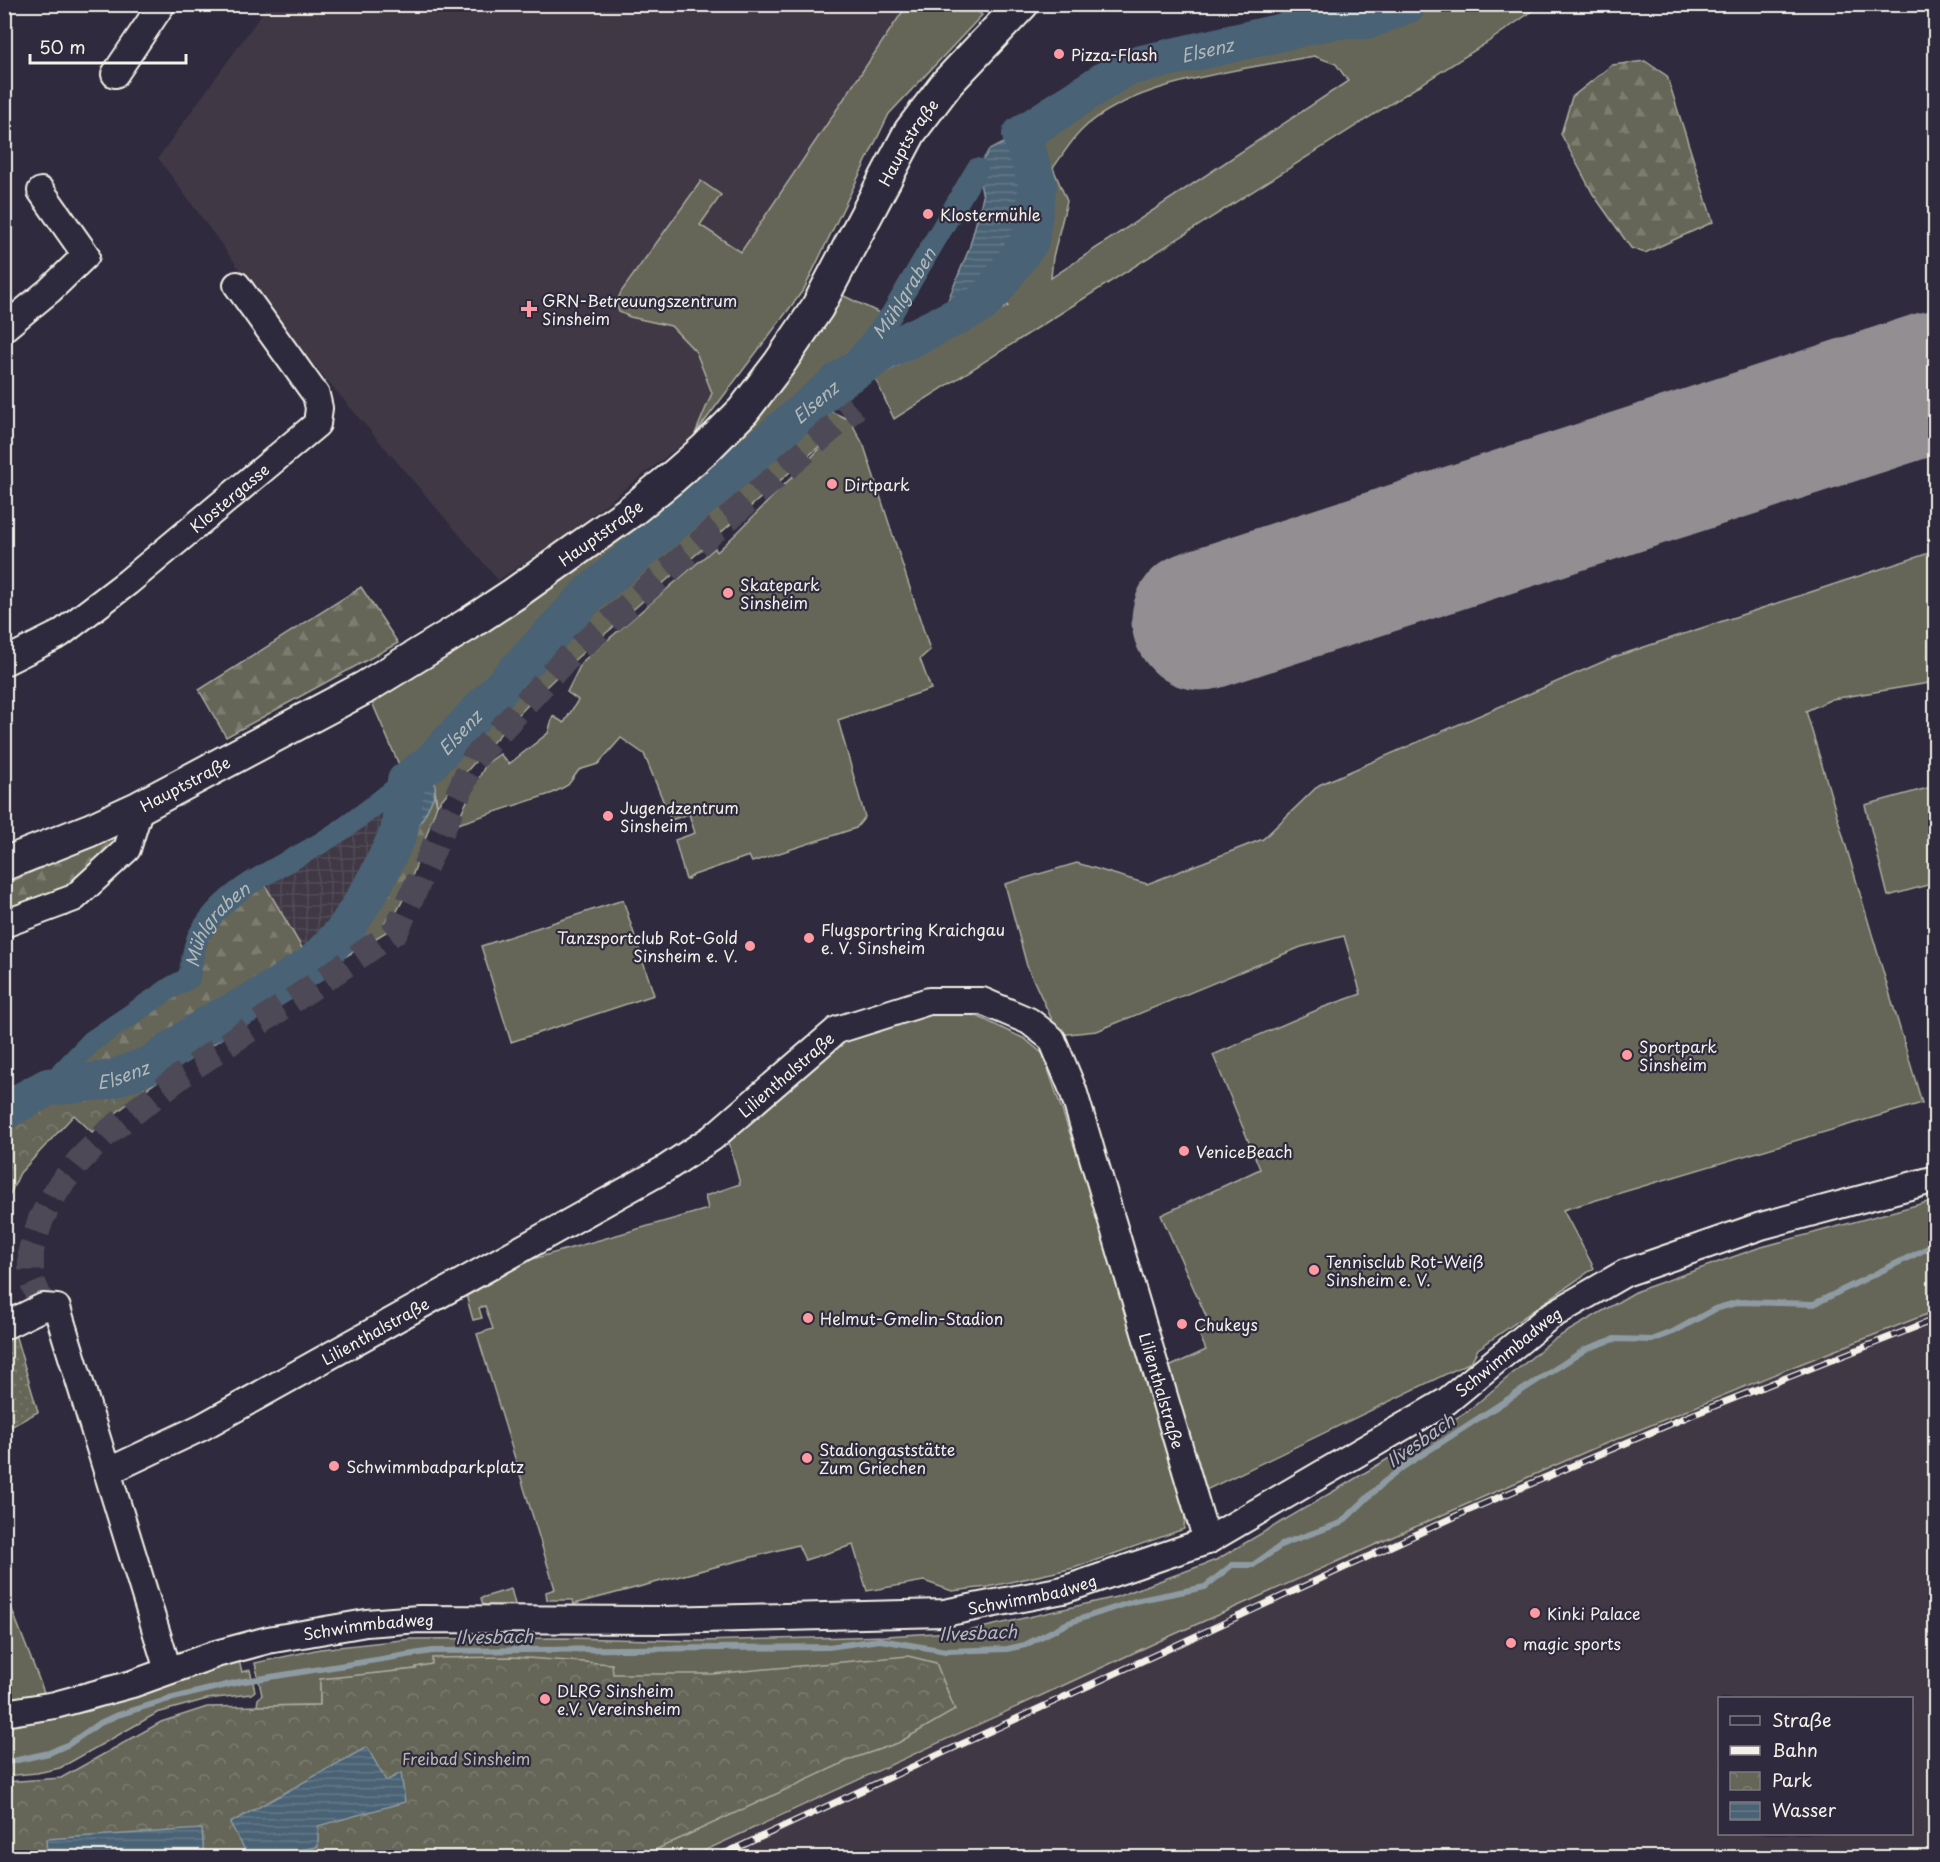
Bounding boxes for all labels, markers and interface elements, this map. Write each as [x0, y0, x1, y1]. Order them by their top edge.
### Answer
scale bar [30, 27, 186, 65]
water label: Elsenz [1178, 30, 1238, 68]
text: 50 m [39, 33, 86, 60]
place label: Pizza-Flash [1071, 42, 1158, 66]
marker: Pizza-Flash [1052, 47, 1066, 61]
street label: Hauptstraße [872, 93, 944, 190]
place label: Klostermühle [940, 202, 1041, 226]
marker: Klostermühle [921, 207, 935, 221]
water label: Mühlgraben [864, 241, 942, 344]
place label: GRN-Betreuungszentrum Sinsheim [542, 288, 737, 330]
marker: GRN-Betreuungszentrum Sinsheim [520, 300, 538, 318]
water label: Elsenz [786, 373, 845, 429]
street label: Klostergasse [184, 457, 274, 538]
place label: Dirtpark [844, 472, 910, 496]
marker: Dirtpark [825, 477, 839, 491]
street label: Hauptstraße [553, 494, 648, 571]
place label: Skatepark Sinsheim [740, 572, 820, 614]
marker: Skatepark Sinsheim [721, 586, 735, 600]
water label: Elsenz [431, 702, 489, 761]
street label: Hauptstraße [135, 749, 234, 817]
place label: Jugendzentrum Sinsheim [620, 795, 739, 837]
marker: Jugendzentrum Sinsheim [601, 809, 615, 823]
water label: Mühlgraben [177, 874, 255, 969]
place label: Flugsportring Kraichgau e. V. Sinsheim [821, 917, 1005, 959]
place label: Tanzsportclub Rot-Gold Sinsheim e. V. [557, 925, 738, 967]
marker: Flugsportring Kraichgau e. V. Sinsheim [802, 931, 816, 945]
marker: Tanzsportclub Rot-Gold Sinsheim e. V. [743, 939, 757, 953]
street label: Lilienthalstraße [733, 1026, 839, 1122]
place label: Sportpark Sinsheim [1639, 1034, 1717, 1076]
marker: Sportpark Sinsheim [1620, 1048, 1634, 1062]
water label: Elsenz [96, 1052, 154, 1095]
place label: VeniceBeach [1196, 1139, 1292, 1163]
marker: VeniceBeach [1177, 1144, 1191, 1158]
place label: Tennisclub Rot-Weiß Sinsheim e. V. [1326, 1249, 1484, 1291]
marker: Tennisclub Rot-Weiß Sinsheim e. V. [1307, 1263, 1321, 1277]
street label: Lilienthalstraße [317, 1291, 433, 1370]
street label: Schwimmbadweg [1449, 1300, 1566, 1402]
place label: Helmut-Gmelin-Stadion [820, 1306, 1003, 1330]
marker: Helmut-Gmelin-Stadion [801, 1311, 815, 1325]
place label: Chukeys [1194, 1312, 1258, 1336]
marker: Chukeys [1175, 1317, 1189, 1331]
street label: Lilienthalstraße [1134, 1330, 1191, 1451]
water label: Ilvesbach [1380, 1406, 1460, 1473]
place label: Stadiongaststätte Zum Griechen [819, 1437, 955, 1479]
marker: Stadiongaststätte Zum Griechen [800, 1451, 814, 1465]
place label: Schwimmbadparkplatz [346, 1454, 524, 1478]
marker: Schwimmbadparkplatz [327, 1459, 341, 1473]
street label: Schwimmbadweg [965, 1567, 1100, 1620]
place label: Kinki Palace [1547, 1601, 1641, 1625]
marker: Kinki Palace [1528, 1606, 1542, 1620]
street label: Schwimmbadweg [301, 1607, 434, 1646]
water label: Ilvesbach [939, 1617, 1018, 1647]
water label: Ilvesbach [455, 1622, 534, 1650]
place label: magic sports [1523, 1631, 1621, 1655]
marker: magic sports [1504, 1636, 1518, 1650]
place label: DLRG Sinsheim e.V. Vereinsheim [557, 1678, 681, 1720]
marker: DLRG Sinsheim e.V. Vereinsheim [538, 1692, 552, 1706]
legend [1718, 1697, 1913, 1835]
text: Straße [1772, 1706, 1832, 1733]
text: Bahn [1772, 1736, 1818, 1763]
park label: Freibad Sinsheim [402, 1746, 530, 1770]
text: Park [1772, 1766, 1812, 1793]
text: Wasser [1772, 1796, 1837, 1823]

